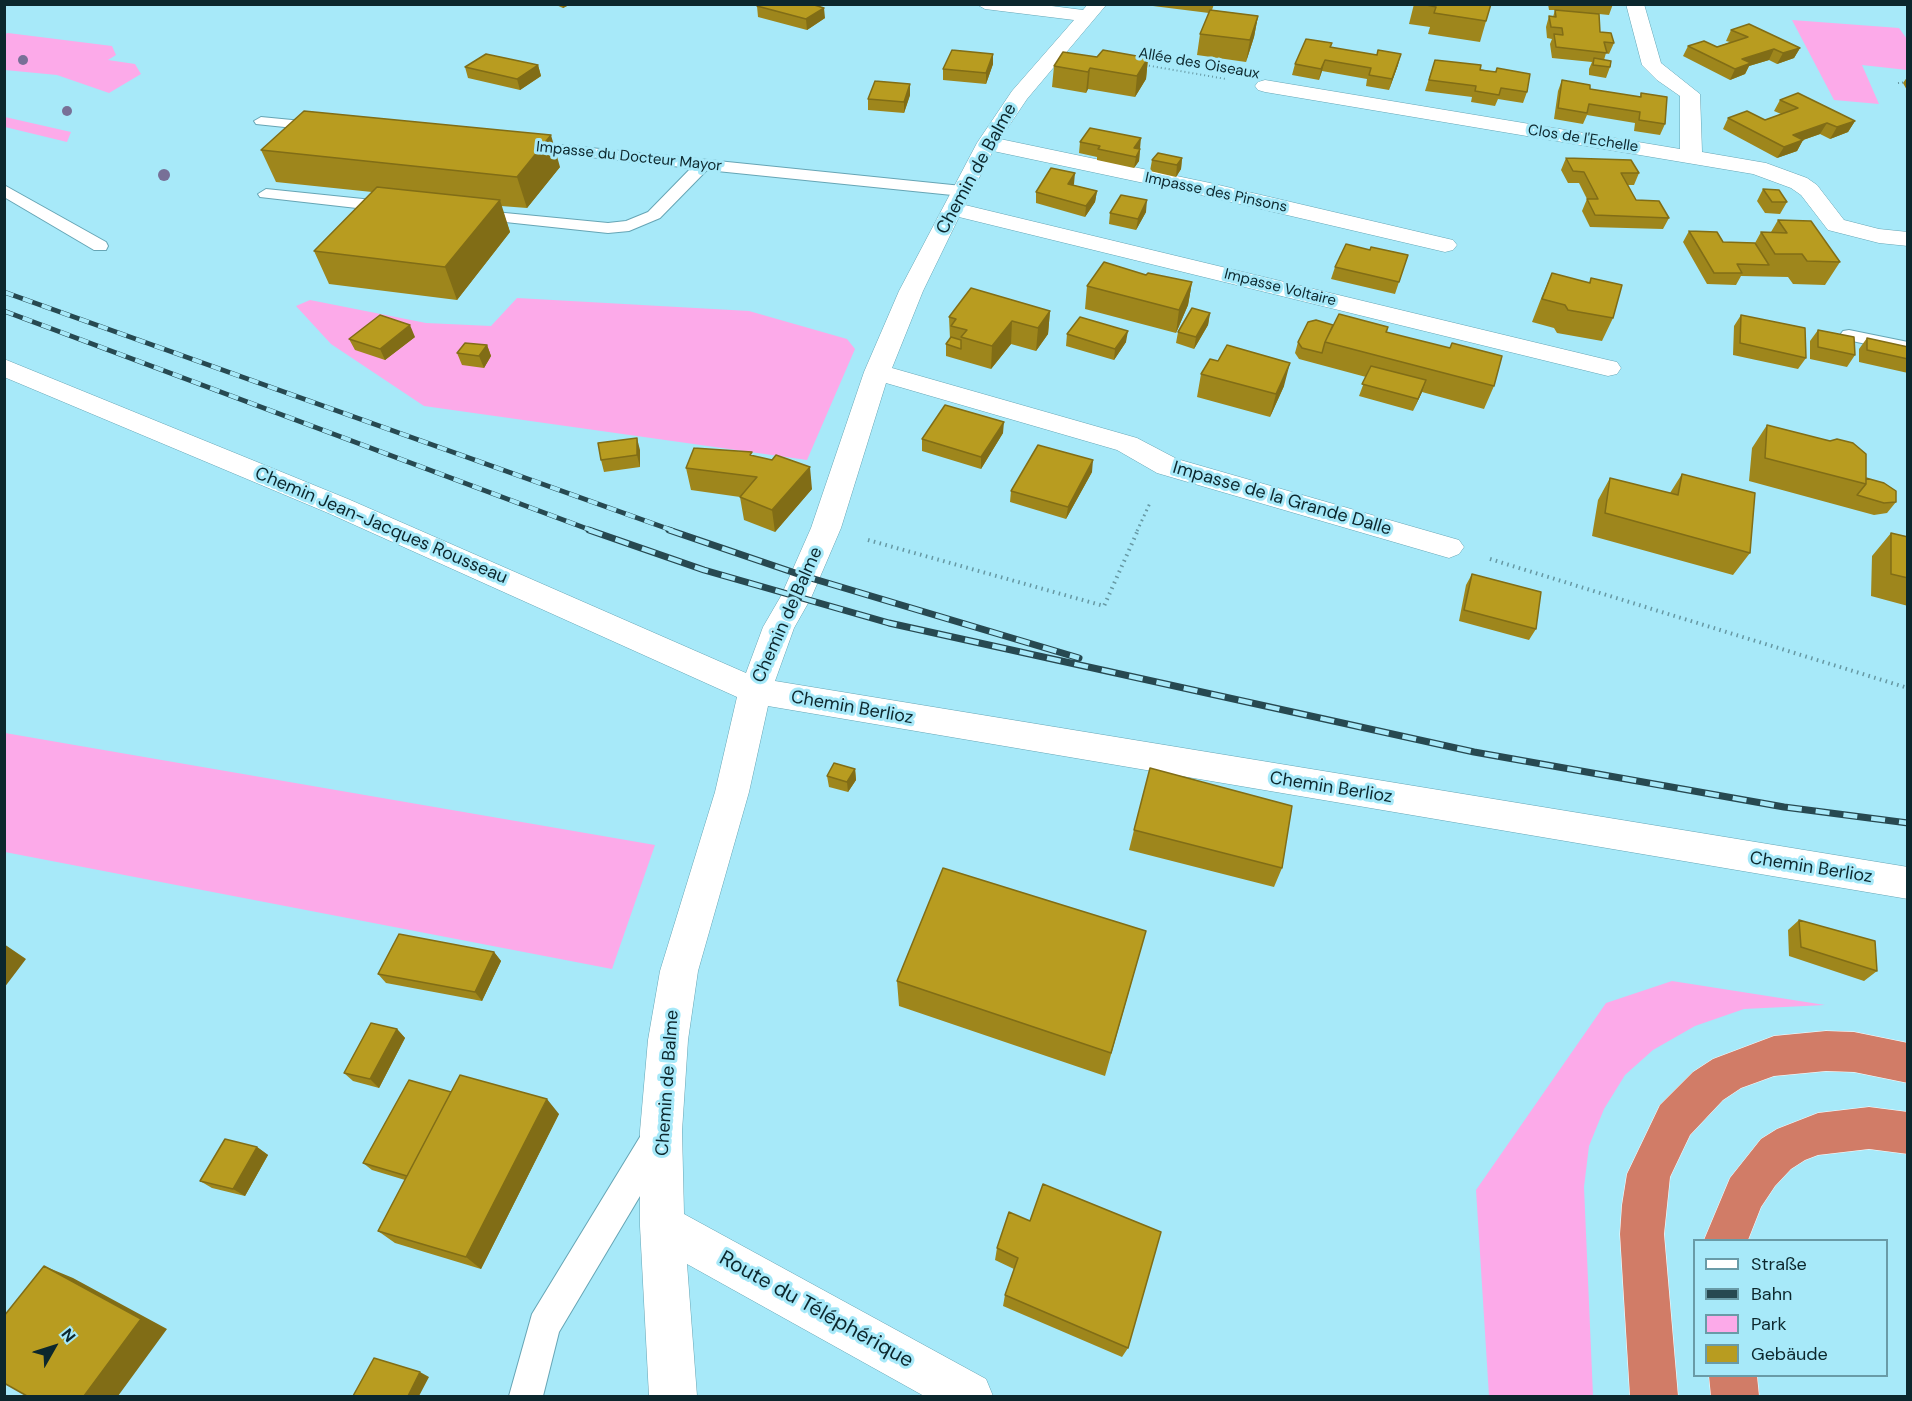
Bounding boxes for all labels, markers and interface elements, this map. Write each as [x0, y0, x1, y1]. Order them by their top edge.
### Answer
street label: Allée des Oiseaux [1137, 44, 1261, 84]
street label: Chemin de Balme [932, 100, 1022, 238]
street label: Clos de l'Echelle [1526, 121, 1640, 157]
street label: Impasse du Docteur Mayor [535, 138, 723, 176]
street label: Impasse des Pinsons [1143, 169, 1289, 217]
street label: Impasse Voltaire [1222, 265, 1338, 311]
street label: Impasse de la Grande Dalle [1170, 457, 1394, 541]
street label: Chemin Jean-Jacques Rousseau [251, 463, 511, 589]
street label: Chemin de Balme [748, 544, 828, 686]
street label: Chemin Berlioz [789, 687, 915, 729]
street label: Chemin Berlioz [1268, 768, 1394, 808]
street label: Chemin Berlioz [1748, 848, 1874, 888]
street label: Chemin de Balme [652, 1009, 684, 1157]
legend [1693, 1239, 1888, 1377]
street label: Route du Téléphérique [715, 1246, 917, 1374]
text: Straße [1751, 1252, 1807, 1276]
text: Bahn [1751, 1282, 1792, 1306]
text: Park [1751, 1312, 1787, 1336]
north arrow [24, 1317, 84, 1377]
text: N [57, 1324, 80, 1346]
text: Gebäude [1751, 1342, 1828, 1366]

